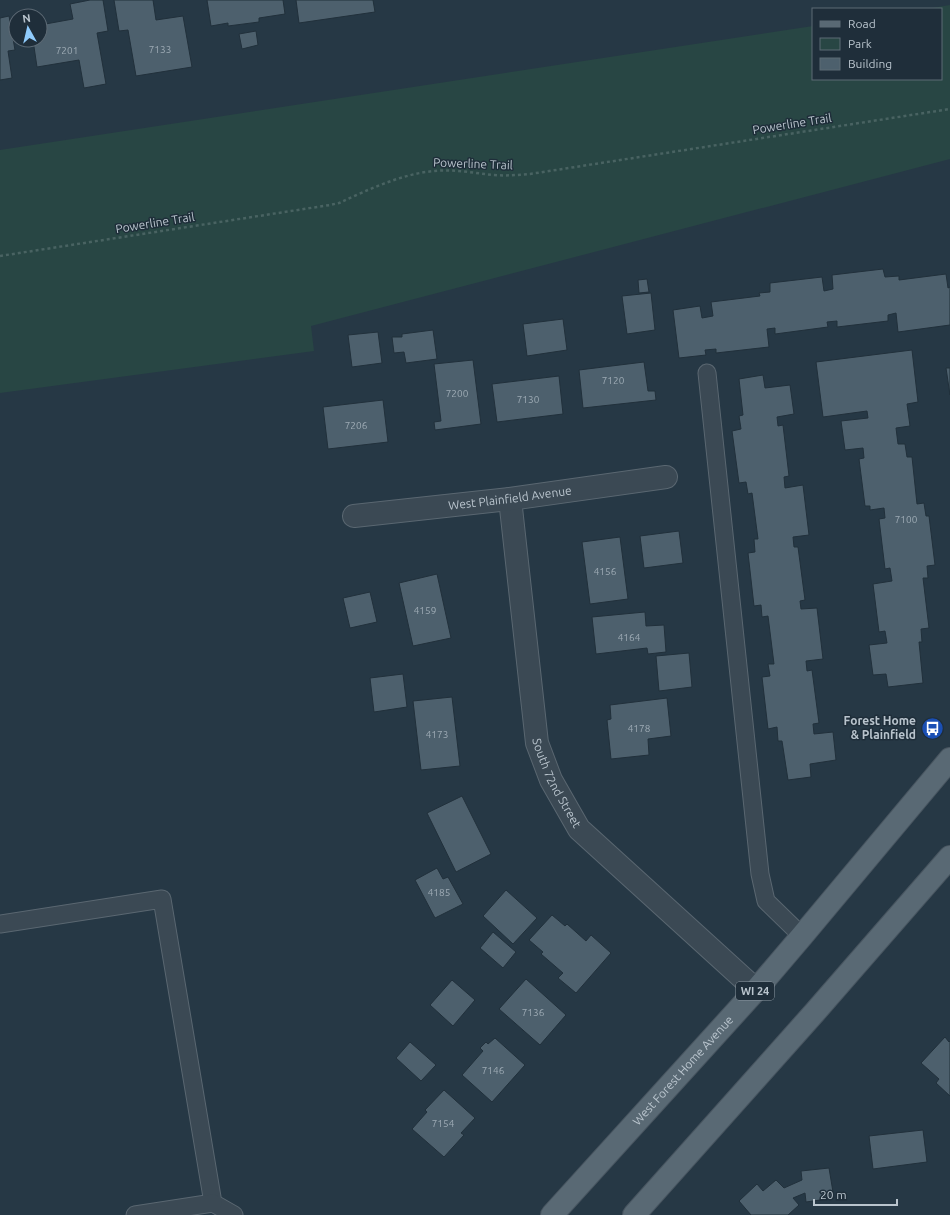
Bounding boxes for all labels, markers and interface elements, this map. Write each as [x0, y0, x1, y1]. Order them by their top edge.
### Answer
north arrow [8, 8, 48, 48]
legend [812, 8, 942, 80]
text: N [22, 12, 32, 25]
text: Road [848, 17, 876, 30]
text: Park [848, 37, 872, 50]
house number: 7133 [149, 44, 171, 55]
house number: 7201 [56, 45, 78, 56]
text: Building [848, 57, 892, 70]
street label: Powerline Trail [751, 111, 832, 136]
street label: Powerline Trail [433, 156, 513, 171]
street label: Powerline Trail [114, 210, 195, 235]
house number: 7120 [602, 375, 625, 386]
house number: 7200 [446, 388, 469, 399]
house number: 7130 [517, 394, 540, 405]
house number: 7206 [345, 420, 368, 431]
street label: West Plainfield Avenue [448, 483, 572, 512]
house number: 7100 [895, 514, 918, 525]
house number: 4156 [594, 566, 617, 577]
house number: 4159 [414, 605, 436, 616]
house number: 4164 [618, 632, 641, 643]
place label: Forest Home & Plainfield [844, 714, 916, 741]
bus stop icon: Forest Home & Plainfield [919, 715, 945, 741]
house number: 4178 [628, 723, 651, 734]
house number: 4173 [426, 729, 448, 740]
street label: South 72nd Street [531, 738, 584, 830]
house number: 4185 [428, 887, 450, 898]
road number: WI 24 [736, 982, 774, 1000]
house number: 7136 [522, 1007, 545, 1018]
street label: West Forest Home Avenue [630, 1013, 735, 1128]
house number: 7146 [482, 1065, 505, 1076]
house number: 7154 [432, 1118, 455, 1129]
scale bar [814, 1181, 897, 1207]
text: 20 m [820, 1188, 847, 1201]

